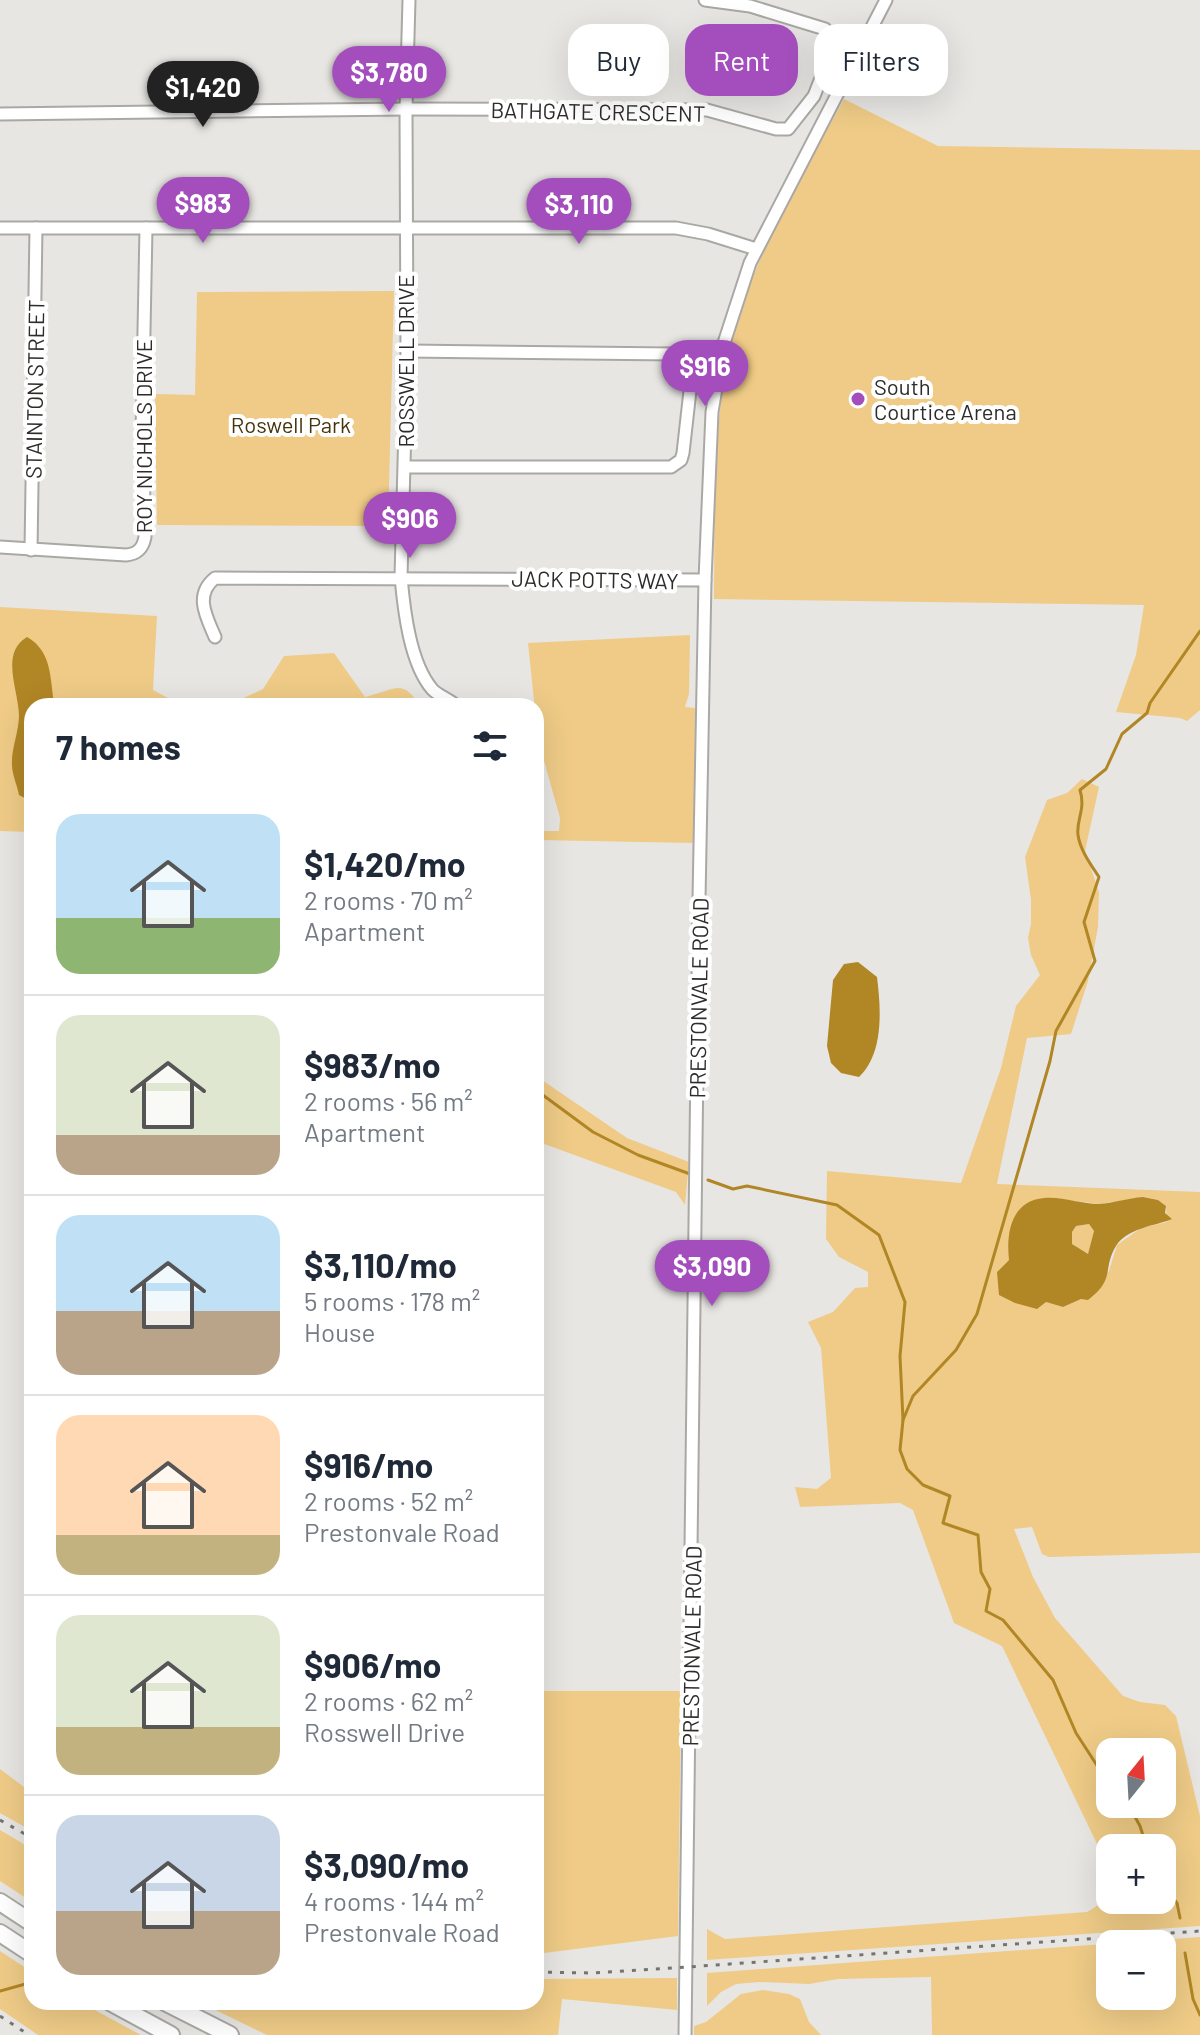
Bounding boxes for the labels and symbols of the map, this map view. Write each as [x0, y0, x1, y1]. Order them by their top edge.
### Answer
pin: $3,780 [324, 46, 454, 114]
pin: $1,420 [138, 61, 268, 129]
street label: BATHGATE CRESCENT [490, 96, 706, 126]
pin: $983 [156, 177, 250, 245]
pin: $3,110 [514, 178, 644, 246]
street label: ROSSWELL DRIVE [392, 274, 418, 448]
street label: STAINTON STREET [19, 299, 49, 479]
street label: ROY NICHOLS DRIVE [130, 339, 156, 533]
pin: $916 [658, 340, 752, 408]
place label: South Courtice Arena [874, 373, 1017, 424]
marker: South Courtice Arena [849, 390, 867, 408]
park label: Roswell Park [231, 411, 351, 437]
pin: $906 [363, 492, 457, 560]
street label: JACK POTTS WAY [511, 565, 679, 593]
street label: PRESTONVALE ROAD [683, 897, 713, 1099]
pin: $3,090 [647, 1240, 777, 1308]
street label: PRESTONVALE ROAD [676, 1545, 706, 1747]
north arrow [1096, 1738, 1176, 1818]

